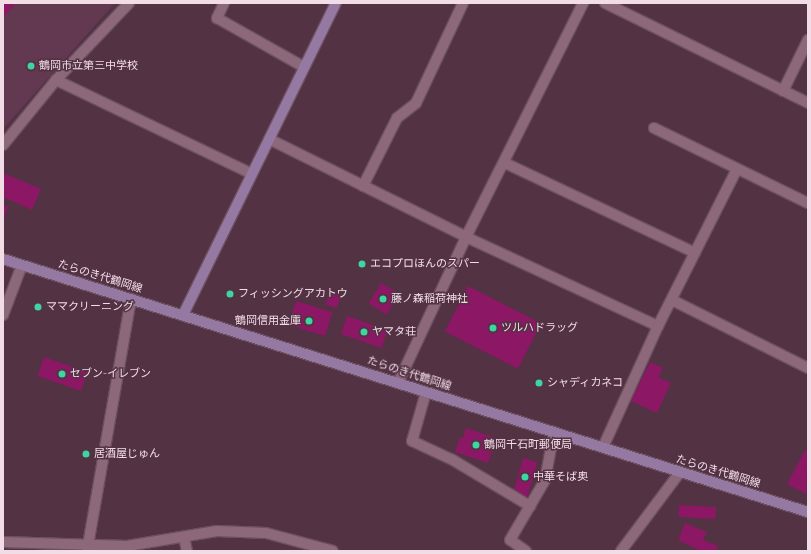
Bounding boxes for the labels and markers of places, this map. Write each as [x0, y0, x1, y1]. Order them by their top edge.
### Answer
place label: 鶴岡市立第三中学校 [39, 59, 138, 73]
marker: 鶴岡市立第三中学校 [26, 61, 36, 71]
place label: エコプロほんのスパー [370, 257, 480, 271]
marker: エコプロほんのスパー [357, 259, 367, 269]
place label: フィッシングアカトウ [238, 287, 348, 301]
marker: フィッシングアカトウ [225, 289, 235, 299]
place label: 藤ノ森稲荷神社 [391, 292, 468, 306]
marker: 藤ノ森稲荷神社 [378, 294, 388, 304]
place label: ママクリーニング [46, 300, 134, 314]
marker: ママクリーニング [33, 302, 43, 312]
place label: 鶴岡信用金庫 [235, 314, 301, 328]
marker: 鶴岡信用金庫 [304, 316, 314, 326]
place label: ツルハドラッグ [501, 321, 578, 335]
marker: ツルハドラッグ [488, 323, 498, 333]
place label: ヤマタ荘 [372, 325, 416, 339]
marker: ヤマタ荘 [359, 327, 369, 337]
place label: セブン-イレブン [70, 367, 151, 381]
marker: セブン-イレブン [57, 369, 67, 379]
place label: シャディカネコ [547, 376, 624, 390]
marker: シャディカネコ [534, 378, 544, 388]
place label: 鶴岡千石町郵便局 [484, 438, 572, 452]
marker: 鶴岡千石町郵便局 [471, 440, 481, 450]
place label: 居酒屋じゅん [94, 447, 160, 461]
marker: 居酒屋じゅん [81, 449, 91, 459]
place label: 中華そば奥 [533, 470, 588, 484]
marker: 中華そば奥 [520, 472, 530, 482]

